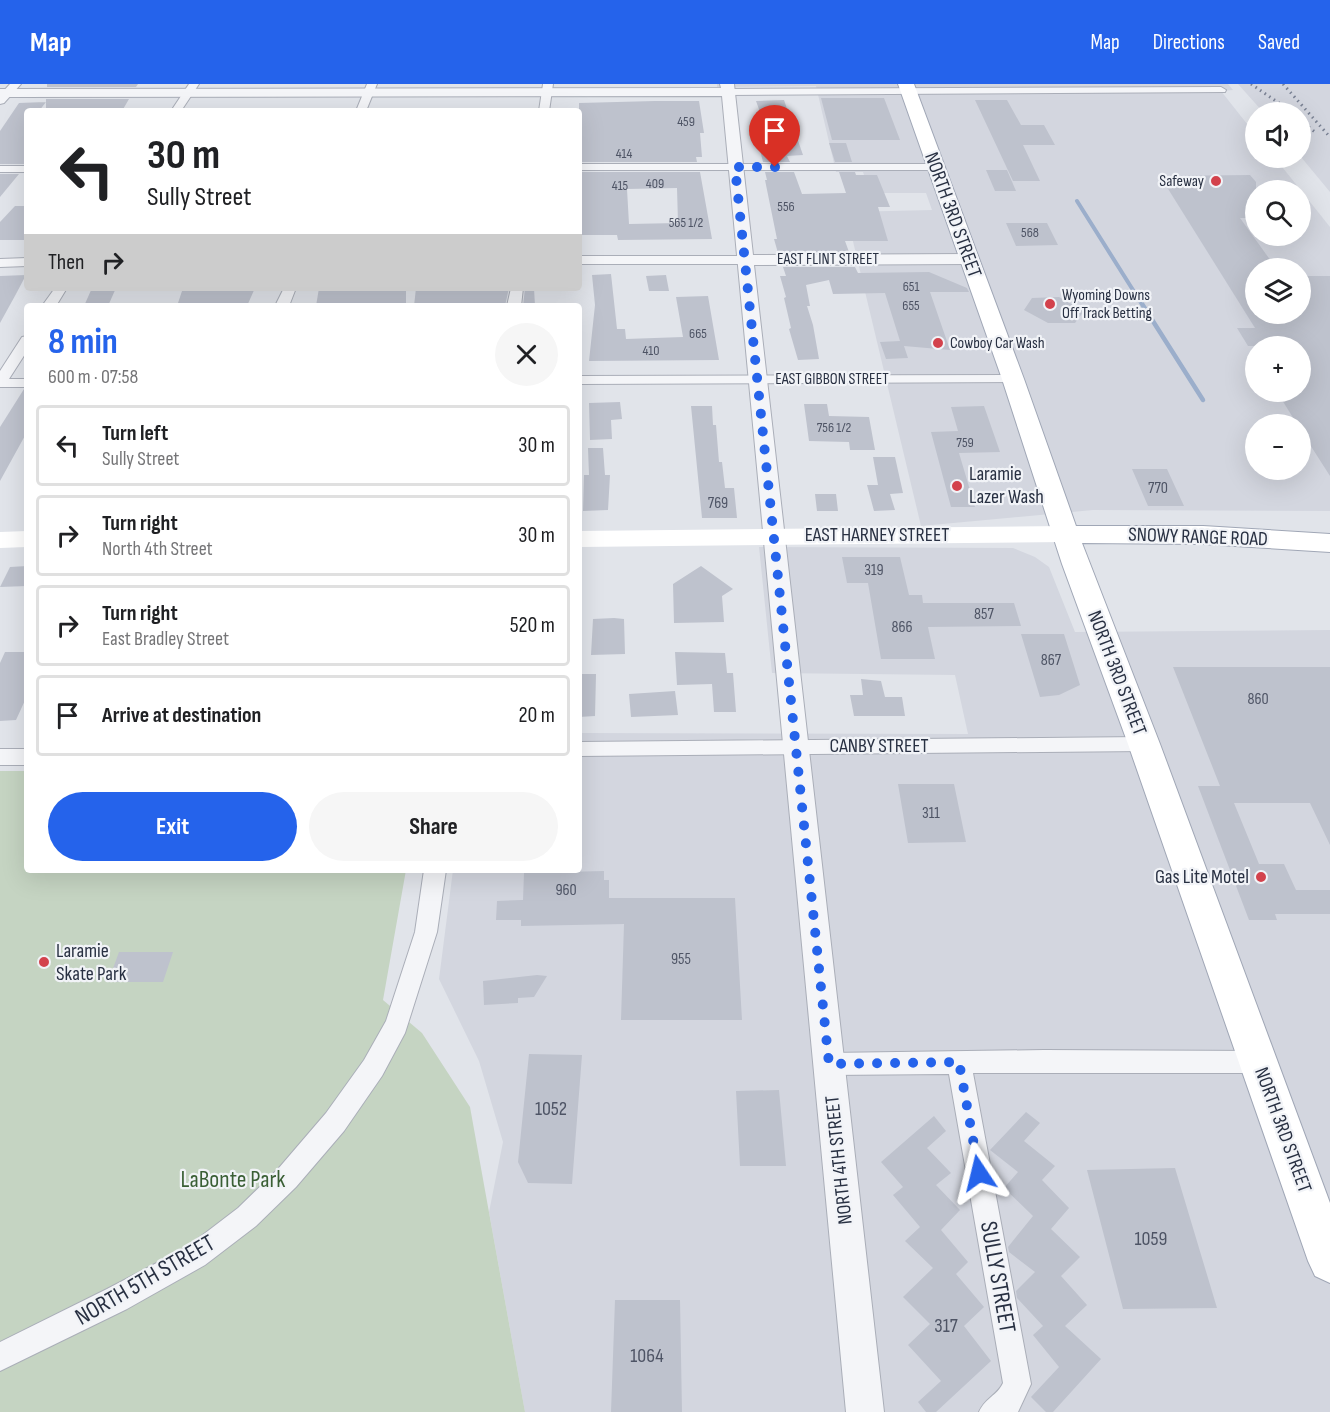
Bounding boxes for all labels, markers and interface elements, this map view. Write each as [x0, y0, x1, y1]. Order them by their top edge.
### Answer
text: Map [30, 26, 71, 59]
text: Map [1090, 30, 1120, 55]
text: Directions [1153, 30, 1225, 55]
text: Saved [1258, 30, 1300, 55]
map controls [1245, 102, 1311, 480]
button: sound [1245, 102, 1311, 168]
pin [749, 105, 800, 167]
house number: 459 [677, 113, 695, 130]
icon: arrive [758, 114, 791, 147]
text: 30 m [147, 130, 220, 181]
icon: left [48, 132, 126, 210]
house number: 414 [616, 145, 632, 162]
street label: NORTH 3RD STREET [919, 149, 987, 281]
place label: Safeway [1159, 172, 1204, 191]
marker: Safeway [1209, 174, 1223, 188]
house number: 409 [646, 175, 664, 192]
house number: 415 [612, 177, 629, 194]
button: search [1245, 180, 1311, 246]
text: Sully Street [147, 181, 252, 213]
house number: 556 [777, 198, 795, 215]
house number: 565 1/2 [669, 214, 704, 231]
house number: 568 [1021, 224, 1039, 241]
icon: right [96, 246, 129, 279]
text: Then [48, 249, 84, 276]
street label: EAST FLINT STREET [777, 250, 880, 269]
button: layers [1245, 258, 1311, 324]
house number: 651 [903, 278, 919, 295]
place label: Wyoming Downs Off Track Betting [1062, 286, 1152, 323]
house number: 655 [902, 297, 920, 314]
marker: Wyoming Downs Off Track Betting [1043, 297, 1057, 311]
text: 8 min [48, 321, 118, 364]
button: close [495, 323, 558, 386]
house number: 665 [689, 325, 707, 342]
place label: Cowboy Car Wash [950, 334, 1045, 353]
marker: Cowboy Car Wash [931, 336, 945, 350]
button: + [1245, 336, 1311, 402]
house number: 410 [642, 342, 660, 359]
text: 600 m · 07:58 [48, 365, 138, 389]
street label: EAST GIBBON STREET [775, 370, 889, 389]
button: − [1245, 414, 1311, 480]
house number: 756 1/2 [817, 419, 852, 436]
text: Turn left [102, 420, 168, 447]
icon: left [51, 429, 84, 462]
text: 30 m [518, 432, 555, 459]
house number: 759 [956, 434, 974, 451]
text: Sully Street [102, 447, 179, 471]
place label: Laramie Lazer Wash [969, 462, 1044, 509]
marker: Laramie Lazer Wash [950, 479, 964, 493]
house number: 770 [1148, 479, 1168, 498]
house number: 769 [708, 494, 728, 513]
text: Turn right [102, 510, 178, 537]
icon: right [51, 519, 84, 552]
text: 30 m [518, 522, 555, 549]
street label: EAST HARNEY STREET [805, 523, 949, 547]
street label: SNOWY RANGE ROAD [1128, 523, 1268, 551]
text: North 4th Street [102, 537, 213, 561]
house number: 319 [864, 561, 884, 580]
text: Turn right [102, 600, 178, 627]
house number: 857 [974, 605, 994, 624]
street label: NORTH 3RD STREET [1082, 607, 1152, 739]
icon: right [51, 609, 84, 642]
text: 520 m [510, 612, 555, 639]
house number: 866 [891, 618, 913, 637]
text: East Bradley Street [102, 627, 229, 651]
house number: 867 [1041, 651, 1062, 670]
house number: 860 [1247, 690, 1269, 709]
icon: arrive [51, 699, 84, 732]
text: Arrive at destination [102, 702, 261, 729]
text: 20 m [519, 702, 555, 729]
street label: CANBY STREET [829, 734, 929, 758]
button: Exit [48, 792, 297, 861]
button: Share [309, 792, 558, 861]
house number: 311 [922, 804, 940, 823]
place label: Gas Lite Motel [1155, 865, 1249, 889]
marker: Gas Lite Motel [1254, 870, 1268, 884]
house number: 960 [555, 881, 577, 900]
place label: Laramie Skate Park [56, 939, 127, 986]
house number: 955 [671, 950, 691, 969]
marker: Laramie Skate Park [37, 955, 51, 969]
street label: NORTH 3RD STREET [1249, 1064, 1317, 1196]
street label: NORTH 4TH STREET [820, 1094, 858, 1226]
house number: 1052 [535, 1097, 567, 1121]
position arrow [947, 1141, 1011, 1205]
park label: LaBonte Park [181, 1165, 285, 1194]
street label: SULLY STREET [974, 1219, 1022, 1335]
house number: 1059 [1135, 1227, 1167, 1251]
street label: NORTH 5TH STREET [70, 1228, 220, 1332]
house number: 317 [934, 1314, 958, 1338]
house number: 1064 [630, 1344, 664, 1368]

